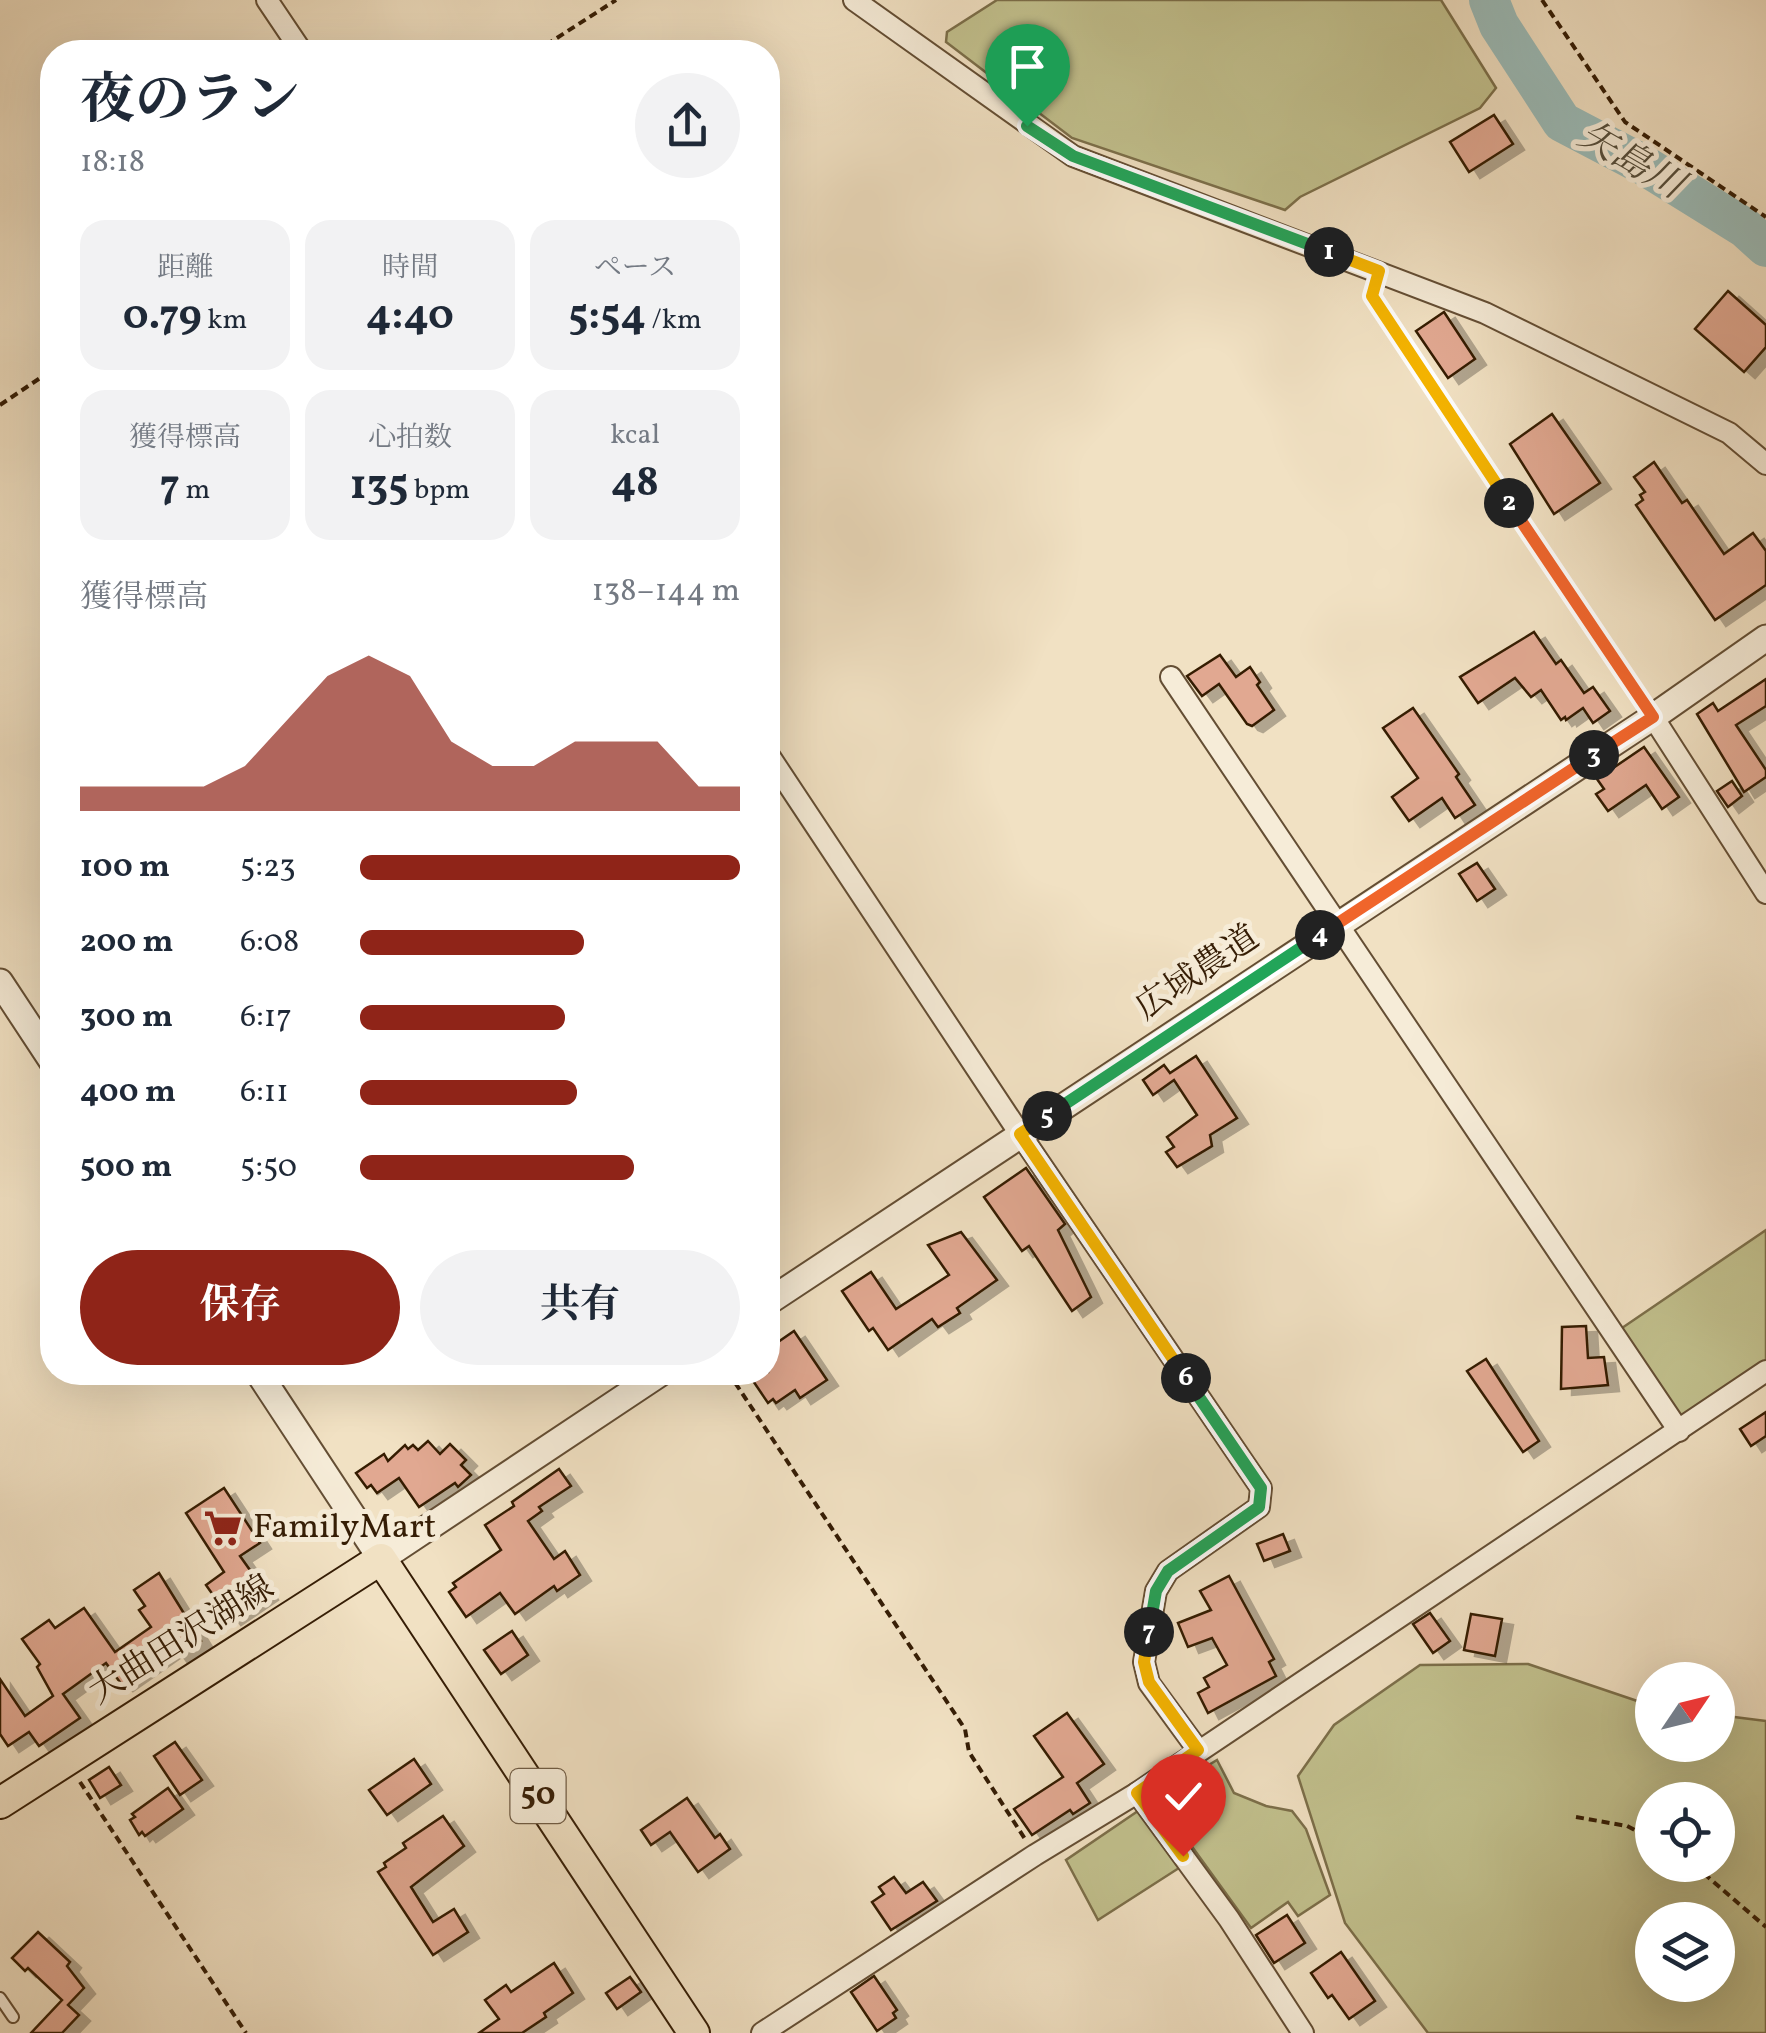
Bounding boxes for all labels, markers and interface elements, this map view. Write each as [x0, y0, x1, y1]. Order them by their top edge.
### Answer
pin [985, 24, 1070, 127]
icon: arrive [1000, 39, 1055, 94]
text: 夜のラン [80, 65, 300, 141]
button: share [635, 73, 740, 178]
water label: 矢島川 [1567, 111, 1696, 215]
text: 18:18 [80, 141, 145, 185]
pin: 1 [1304, 227, 1354, 277]
text: 1 [1323, 232, 1335, 271]
text: 距離 [157, 249, 213, 288]
text: 時間 [382, 249, 438, 288]
text: ペース [594, 249, 676, 288]
text: 0.79 [123, 288, 202, 347]
text: 4:40 [366, 288, 454, 347]
text: 5:54 [568, 288, 646, 347]
text: km [202, 301, 247, 340]
text: /km [646, 301, 702, 340]
text: kcal [610, 416, 660, 455]
text: 獲得標高 [129, 419, 241, 458]
text: 心拍数 [368, 419, 452, 458]
text: 48 [611, 455, 659, 514]
text: 7 [160, 458, 180, 517]
text: 135 [350, 458, 408, 517]
text: m [180, 471, 210, 510]
text: bpm [408, 471, 470, 510]
pin: 2 [1484, 478, 1534, 528]
text: 2 [1502, 483, 1516, 522]
text: 138–144 m [591, 570, 740, 614]
text: 獲得標高 [80, 577, 208, 621]
pin: 3 [1569, 730, 1619, 780]
text: 3 [1587, 735, 1601, 774]
text: 100 m [80, 846, 170, 890]
text: 5:23 [240, 846, 296, 890]
pin: 4 [1295, 910, 1345, 960]
street label: 広域農道 [1127, 915, 1269, 1033]
text: 4 [1312, 915, 1328, 954]
text: 200 m [80, 921, 174, 965]
text: 6:08 [240, 921, 299, 965]
text: 300 m [80, 996, 173, 1040]
text: 6:17 [240, 996, 292, 1040]
text: 400 m [80, 1071, 176, 1115]
text: 6:11 [240, 1071, 289, 1115]
pin: 5 [1022, 1091, 1072, 1141]
text: 5 [1040, 1096, 1054, 1135]
text: 500 m [80, 1146, 172, 1190]
text: 5:50 [240, 1146, 297, 1190]
button: 保存 [80, 1250, 400, 1365]
button: 共有 [420, 1250, 740, 1365]
pin: 6 [1161, 1353, 1211, 1403]
text: 6 [1178, 1358, 1194, 1397]
place label: FamilyMart [253, 1504, 436, 1552]
supermarket icon: FamilyMart [202, 1507, 244, 1549]
street label: 大曲田沢湖線 [80, 1565, 284, 1717]
pin: 7 [1124, 1607, 1174, 1657]
text: 7 [1142, 1612, 1156, 1651]
north arrow [1635, 1662, 1735, 1762]
map controls [1635, 1662, 1735, 2002]
pin [1141, 1754, 1226, 1857]
road number: 50 [510, 1769, 566, 1823]
icon: check [1156, 1769, 1211, 1824]
button: locate [1635, 1782, 1735, 1882]
button: layers [1635, 1902, 1735, 2002]

